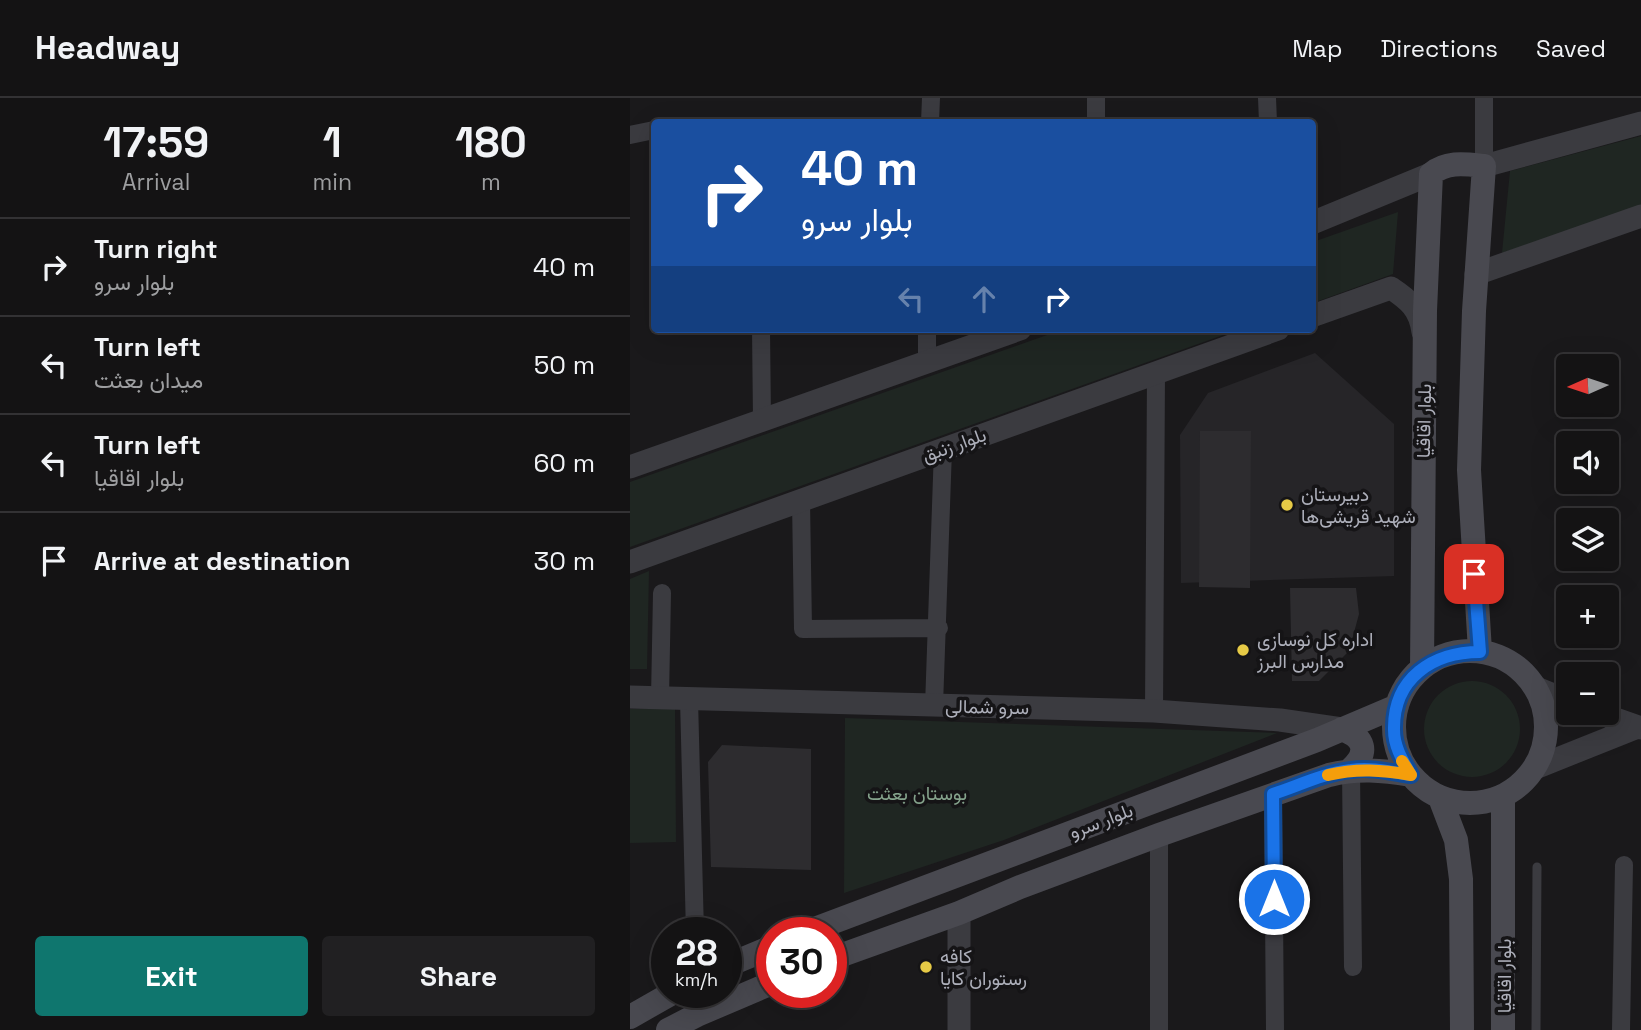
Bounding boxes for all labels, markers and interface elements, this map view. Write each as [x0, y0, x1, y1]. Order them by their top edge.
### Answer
text: Headway [35, 27, 180, 69]
text: Map [1292, 33, 1342, 64]
text: Directions [1380, 33, 1498, 64]
text: Saved [1536, 33, 1606, 64]
text: 17:59 [103, 116, 209, 169]
text: 1 [323, 116, 342, 169]
text: 180 [455, 116, 527, 169]
text: 40 m [801, 137, 918, 199]
icon: right [686, 147, 777, 238]
text: Arrival [122, 167, 190, 197]
text: min [313, 167, 352, 197]
text: m [481, 167, 501, 197]
text: بلوار سرو [801, 200, 913, 240]
text: Turn right [94, 232, 218, 266]
icon: right [35, 248, 73, 286]
text: 40 m [533, 250, 595, 284]
text: بلوار سرو [94, 267, 174, 297]
icon: left [892, 280, 930, 318]
icon: ahead [965, 280, 1003, 318]
icon: right [1038, 280, 1076, 318]
text: Turn left [94, 330, 201, 364]
icon: left [35, 346, 73, 384]
text: 50 m [534, 348, 595, 382]
north arrow [1556, 354, 1619, 416]
map controls [1556, 354, 1619, 725]
text: میدان بعثت [94, 365, 203, 395]
street label: بلوار اقاقیا [1411, 384, 1437, 458]
street label: بلوار زنبق [918, 422, 990, 468]
text: Turn left [94, 428, 201, 462]
button: sound [1556, 431, 1619, 494]
icon: left [35, 444, 73, 482]
text: 60 m [533, 446, 595, 480]
text: بلوار اقاقیا [94, 463, 184, 493]
place label: دبیرستان شهید قریشی‌ها [1301, 482, 1416, 529]
marker: دبیرستان شهید قریشی‌ها [1279, 497, 1295, 513]
button: layers [1556, 508, 1619, 571]
icon: arrive [35, 542, 73, 580]
text: Arrive at destination [94, 544, 351, 578]
text: 30 m [534, 544, 595, 578]
pin [1444, 544, 1504, 604]
icon: arrive [1455, 555, 1493, 593]
button: + [1556, 585, 1619, 648]
place label: اداره کل نوسازی مدارس البرز [1256, 627, 1373, 674]
marker: اداره کل نوسازی مدارس البرز [1235, 642, 1251, 658]
button: − [1556, 662, 1619, 725]
street label: سرو شمالی [945, 694, 1029, 720]
park label: بوستان بعثت [867, 781, 967, 806]
street label: بلوار سرو [1066, 797, 1136, 845]
position arrow [1237, 862, 1311, 936]
speed limit sign: 30 [756, 917, 847, 1008]
text: 28 [676, 931, 717, 975]
button: Exit [35, 936, 308, 1016]
button: Share [322, 936, 595, 1016]
street label: بلوار اقاقیا [1492, 939, 1517, 1013]
place label: کافه رستوران کایا [940, 944, 1027, 991]
marker: کافه رستوران کایا [918, 959, 934, 975]
text: km/h [675, 968, 718, 991]

